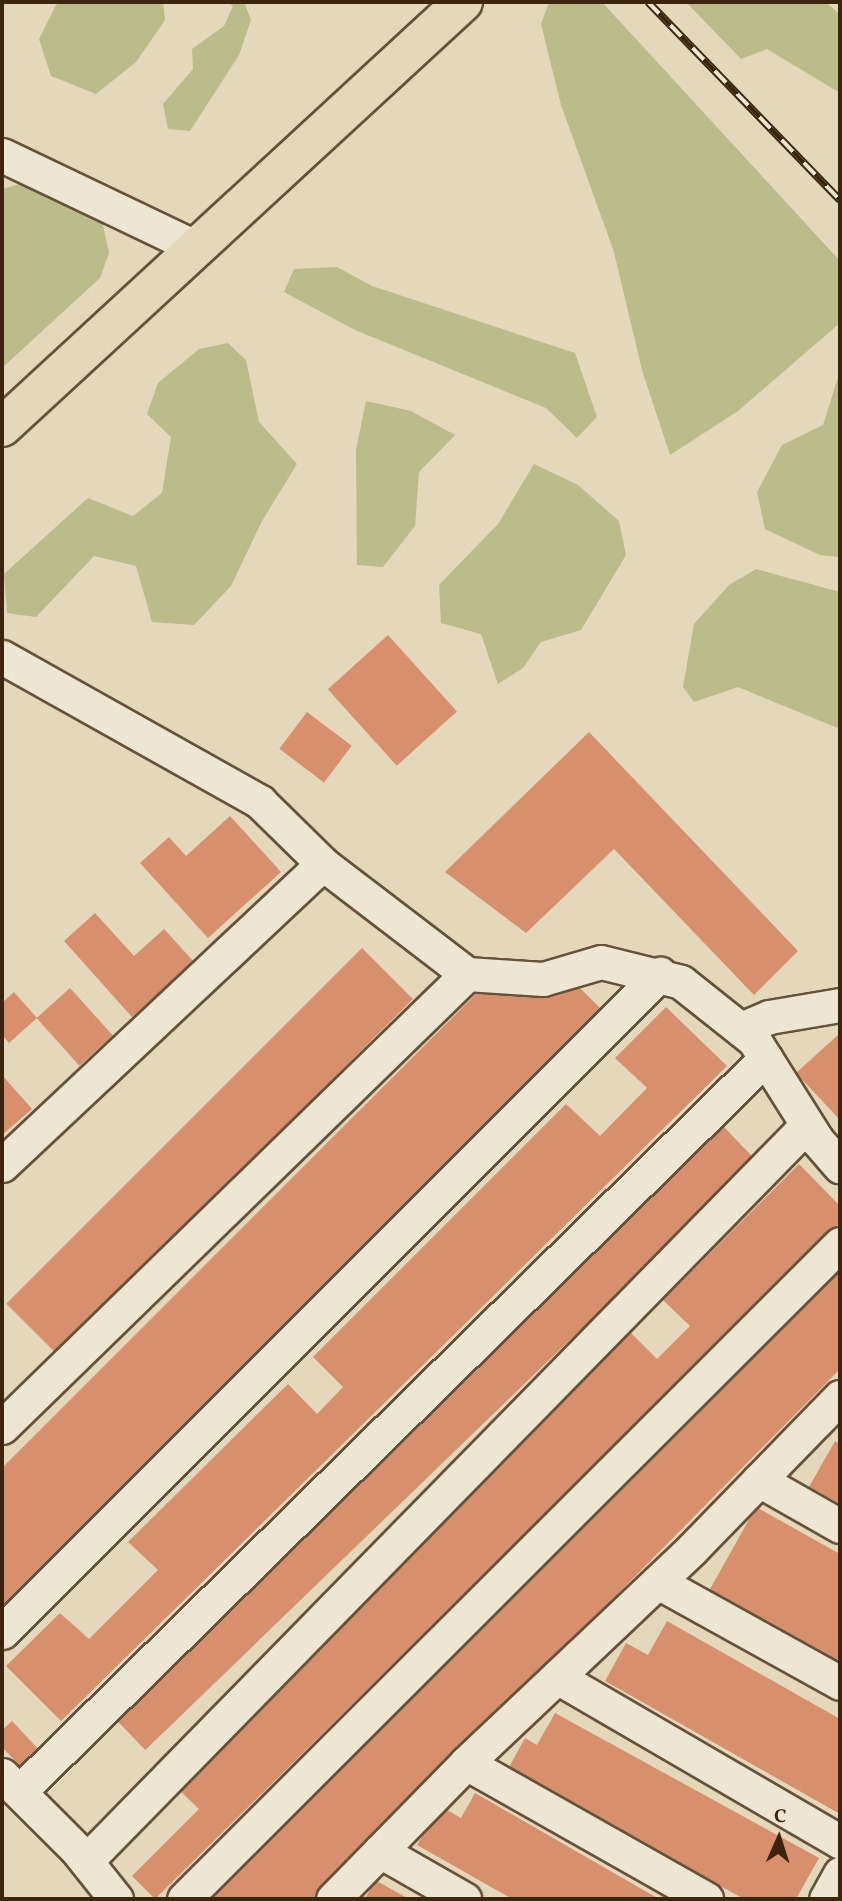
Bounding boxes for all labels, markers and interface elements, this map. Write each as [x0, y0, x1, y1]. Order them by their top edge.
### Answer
north arrow [744, 1803, 814, 1873]
text: С [773, 1804, 787, 1830]

